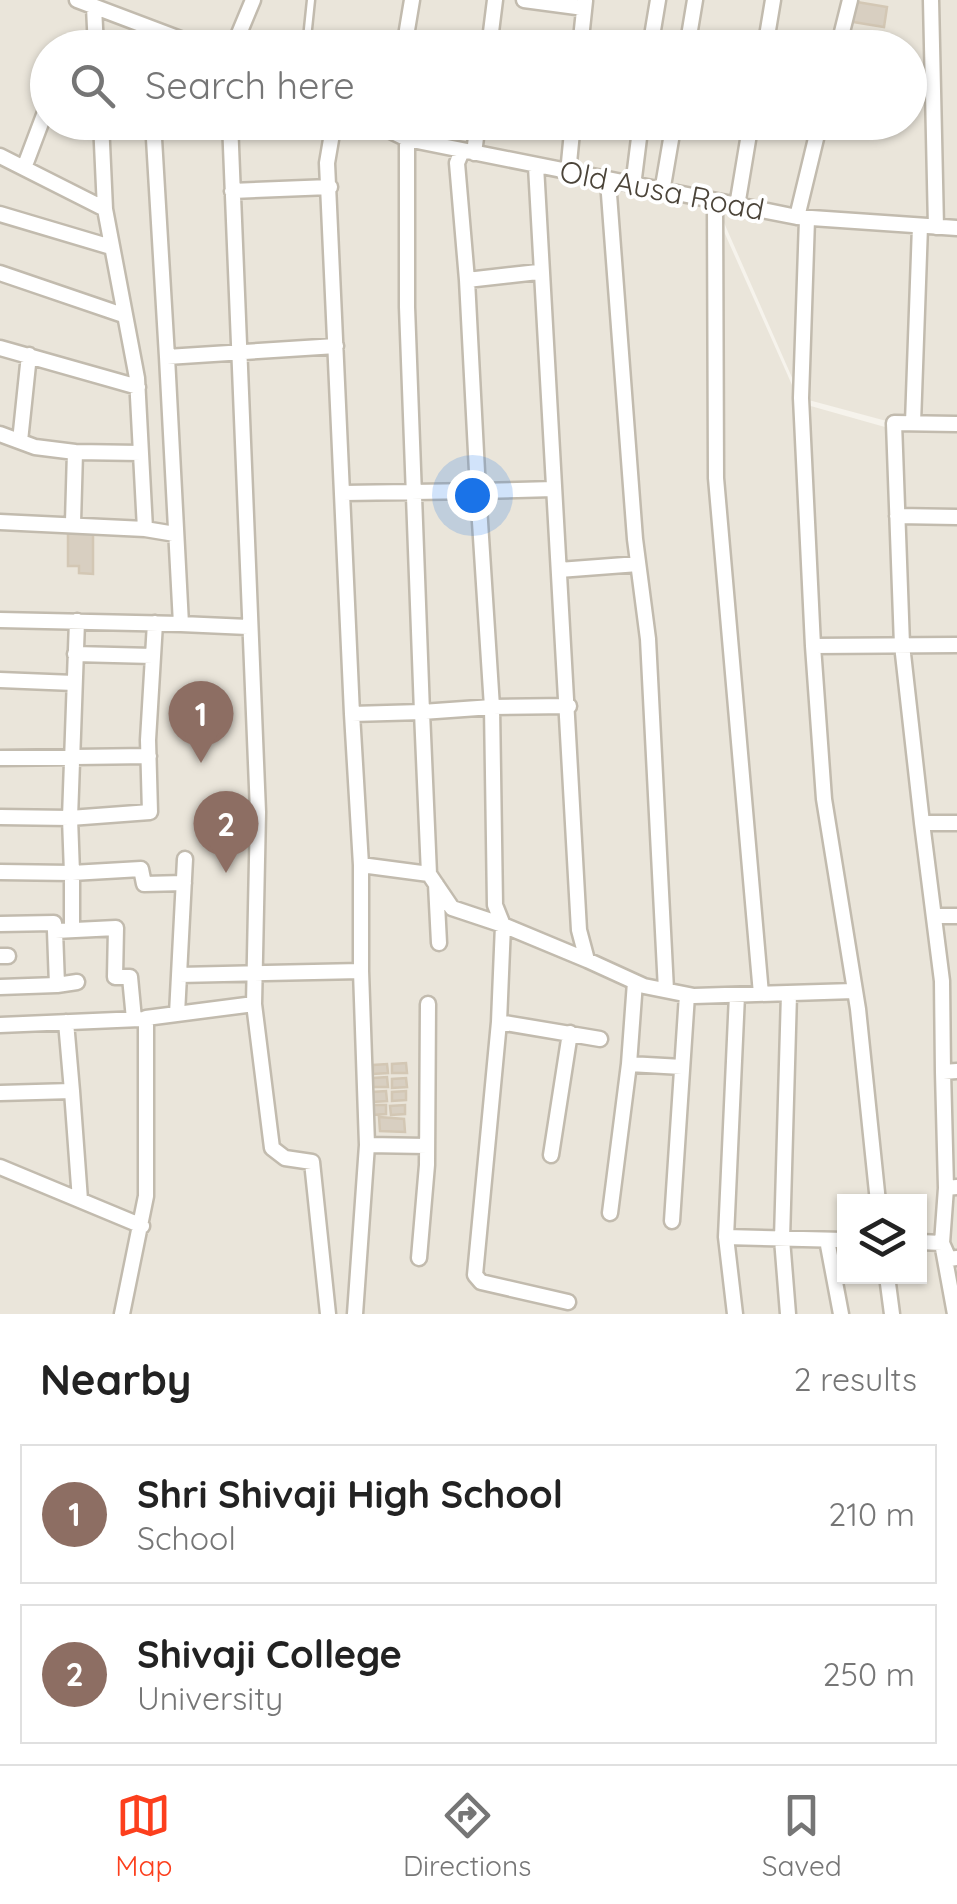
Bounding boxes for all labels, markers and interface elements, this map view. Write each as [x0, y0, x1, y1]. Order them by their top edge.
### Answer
search box [30, 30, 927, 140]
icon: search [65, 58, 120, 113]
text: Search here [145, 61, 355, 109]
street label: Old Ausa Road [557, 152, 768, 228]
your location [447, 470, 498, 521]
pin: 1 [168, 680, 234, 763]
pin: 2 [194, 790, 258, 873]
map controls [837, 1194, 927, 1284]
button: layers [837, 1194, 927, 1284]
text: Nearby [40, 1353, 191, 1406]
text: 2 results [794, 1359, 917, 1399]
text: Shri Shivaji High School [137, 1470, 563, 1518]
text: 1 [68, 1494, 81, 1534]
text: 210 m [828, 1494, 915, 1534]
text: School [137, 1518, 236, 1558]
text: Shivaji College [137, 1630, 402, 1678]
text: 2 [65, 1654, 84, 1694]
text: 250 m [823, 1654, 915, 1694]
text: University [137, 1678, 283, 1718]
tab: Map [115, 1788, 172, 1883]
tab: Directions [403, 1788, 531, 1883]
tab: Saved [762, 1788, 842, 1883]

